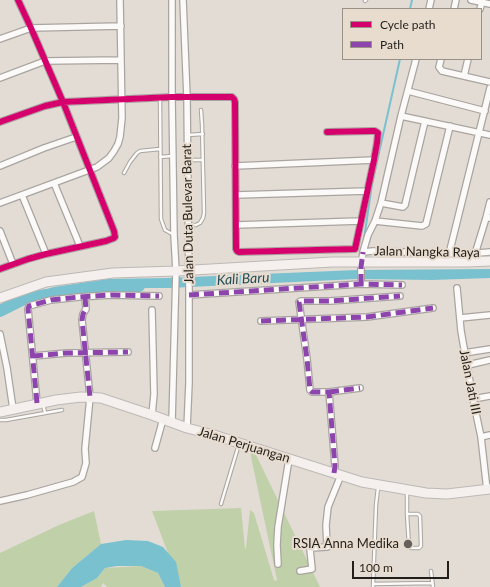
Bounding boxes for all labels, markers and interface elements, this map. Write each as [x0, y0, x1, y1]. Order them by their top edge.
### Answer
legend [342, 8, 482, 60]
text: Cycle path [380, 17, 435, 32]
text: Path [380, 37, 404, 52]
street label: Jalan Duta Bulevar Barat [179, 144, 197, 284]
street label: Jalan Nangka Raya [374, 243, 480, 261]
water label: Kali Baru [216, 269, 270, 289]
street label: Jalan Jati III [456, 348, 484, 416]
street label: Jalan Perjuangan [196, 424, 292, 466]
place label: RSIA Anna Medika [293, 536, 399, 552]
marker: RSIA Anna Medika [402, 538, 414, 550]
scale bar [354, 553, 451, 579]
text: 100 m [359, 560, 393, 575]

